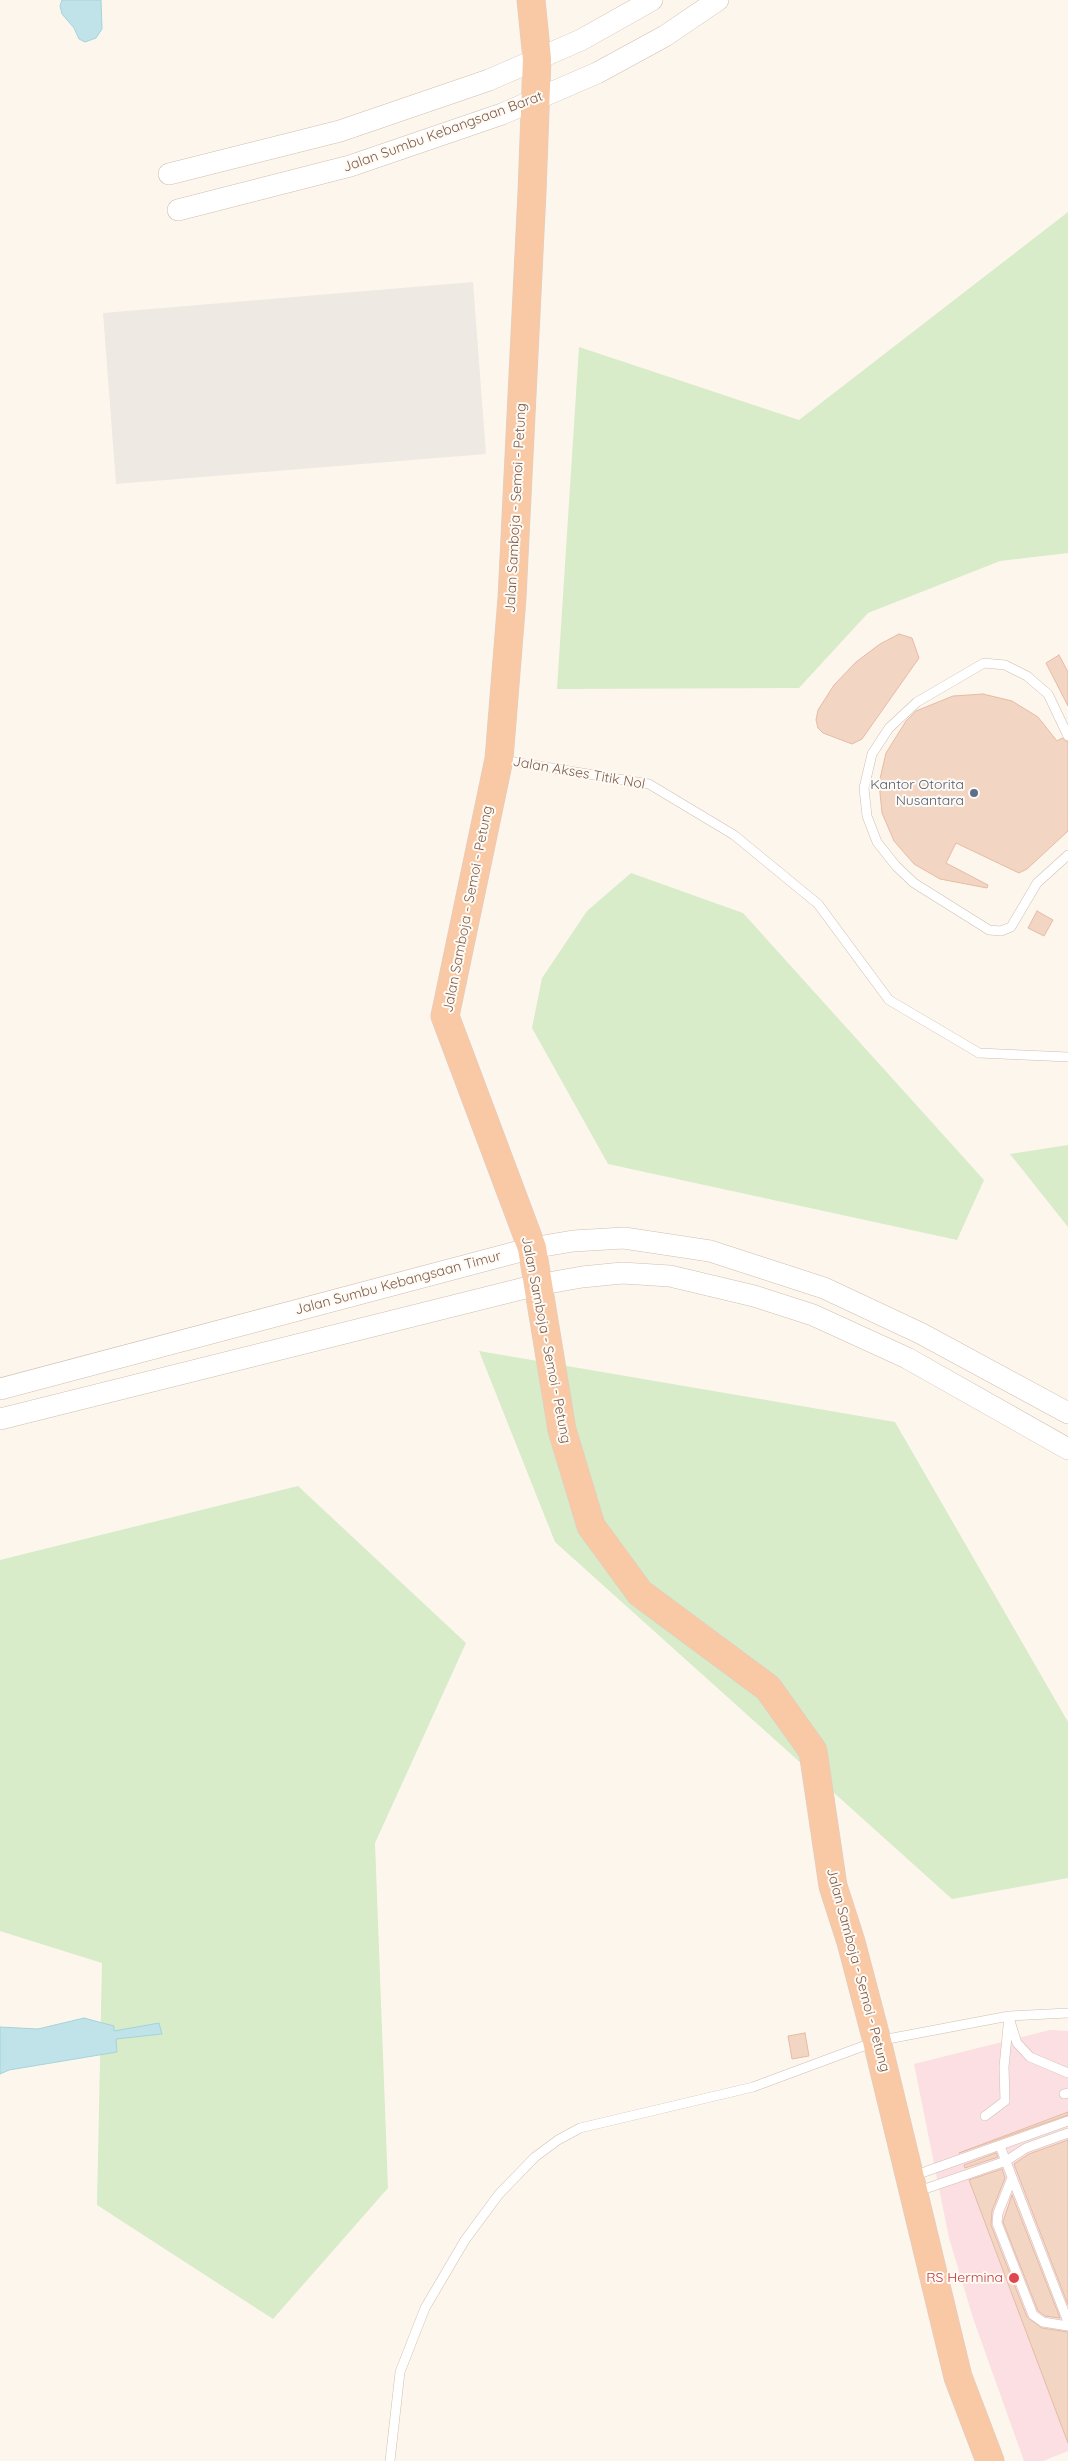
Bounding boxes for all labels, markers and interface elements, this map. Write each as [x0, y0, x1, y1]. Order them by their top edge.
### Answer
street label: Jalan Sumbu Kebangsaan Barat [341, 88, 545, 176]
street label: Jalan Samboja - Semoi - Petung [502, 403, 530, 613]
street label: Jalan Akses Titik Nol [512, 753, 646, 793]
place label: Kantor Otorita Nusantara [870, 777, 964, 810]
marker: Kantor Otorita Nusantara [968, 787, 980, 799]
street label: Jalan Samboja - Semoi - Petung [440, 804, 496, 1014]
street label: Jalan Samboja - Semoi - Petung [518, 1235, 574, 1445]
street label: Jalan Sumbu Kebangsaan Timur [293, 1247, 503, 1319]
street label: Jalan Samboja - Semoi - Petung [823, 1866, 893, 2074]
place label: RS Hermina [926, 2270, 1003, 2286]
marker: RS Hermina [1007, 2271, 1021, 2285]

